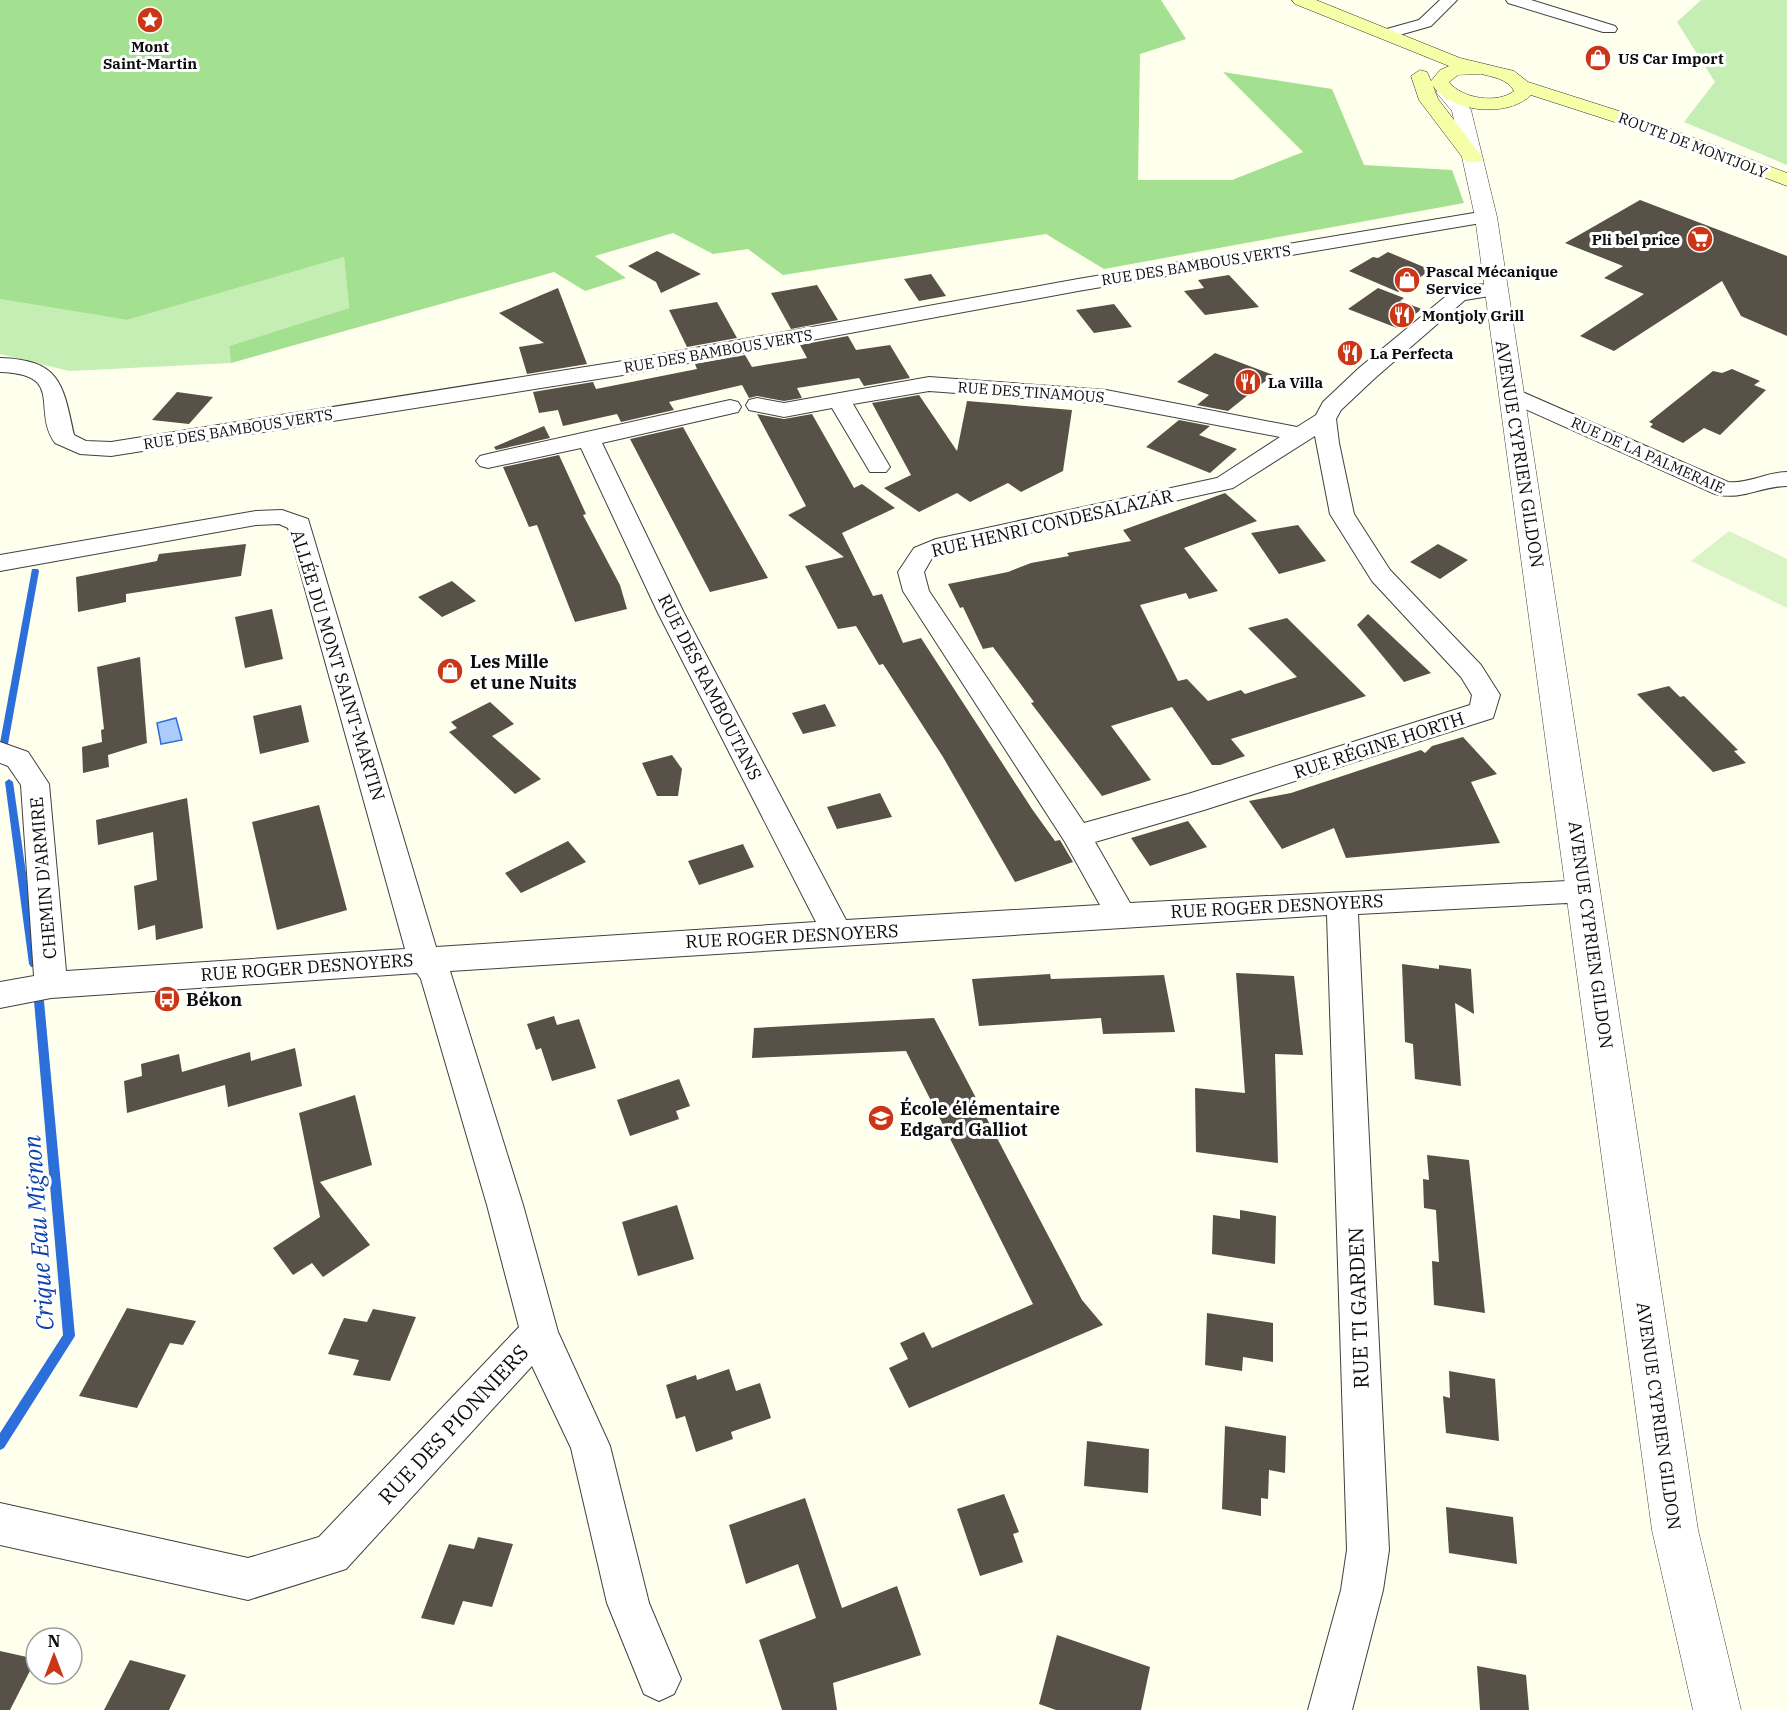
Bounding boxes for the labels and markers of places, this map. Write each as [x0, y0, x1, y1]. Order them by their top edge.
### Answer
place icon: Mont Saint-Martin [135, 5, 165, 35]
place label: Mont Saint-Martin [103, 37, 197, 73]
shop icon: US Car Import [1583, 43, 1613, 73]
place label: US Car Import [1618, 49, 1724, 68]
supermarket icon: Pli bel price [1685, 224, 1715, 254]
place label: Pli bel price [1592, 230, 1680, 249]
place label: Pascal Mécanique Service [1426, 262, 1558, 298]
shop icon: Pascal Mécanique Service [1392, 265, 1422, 295]
restaurant icon: Montjoly Grill [1387, 300, 1417, 330]
place label: Montjoly Grill [1422, 306, 1524, 325]
restaurant icon: La Perfecta [1335, 338, 1365, 368]
place label: La Perfecta [1370, 344, 1454, 363]
restaurant icon: La Villa [1233, 367, 1263, 397]
place label: La Villa [1268, 373, 1323, 392]
place label: Les Mille et une Nuits [470, 650, 577, 694]
shop icon: Les Mille et une Nuits [435, 656, 465, 686]
bus stop icon: Békon [152, 984, 182, 1014]
place label: Békon [186, 988, 242, 1011]
place label: École élémentaire Edgard Galliot [900, 1096, 1060, 1141]
school or university icon: École élémentaire Edgard Galliot [866, 1103, 896, 1133]

